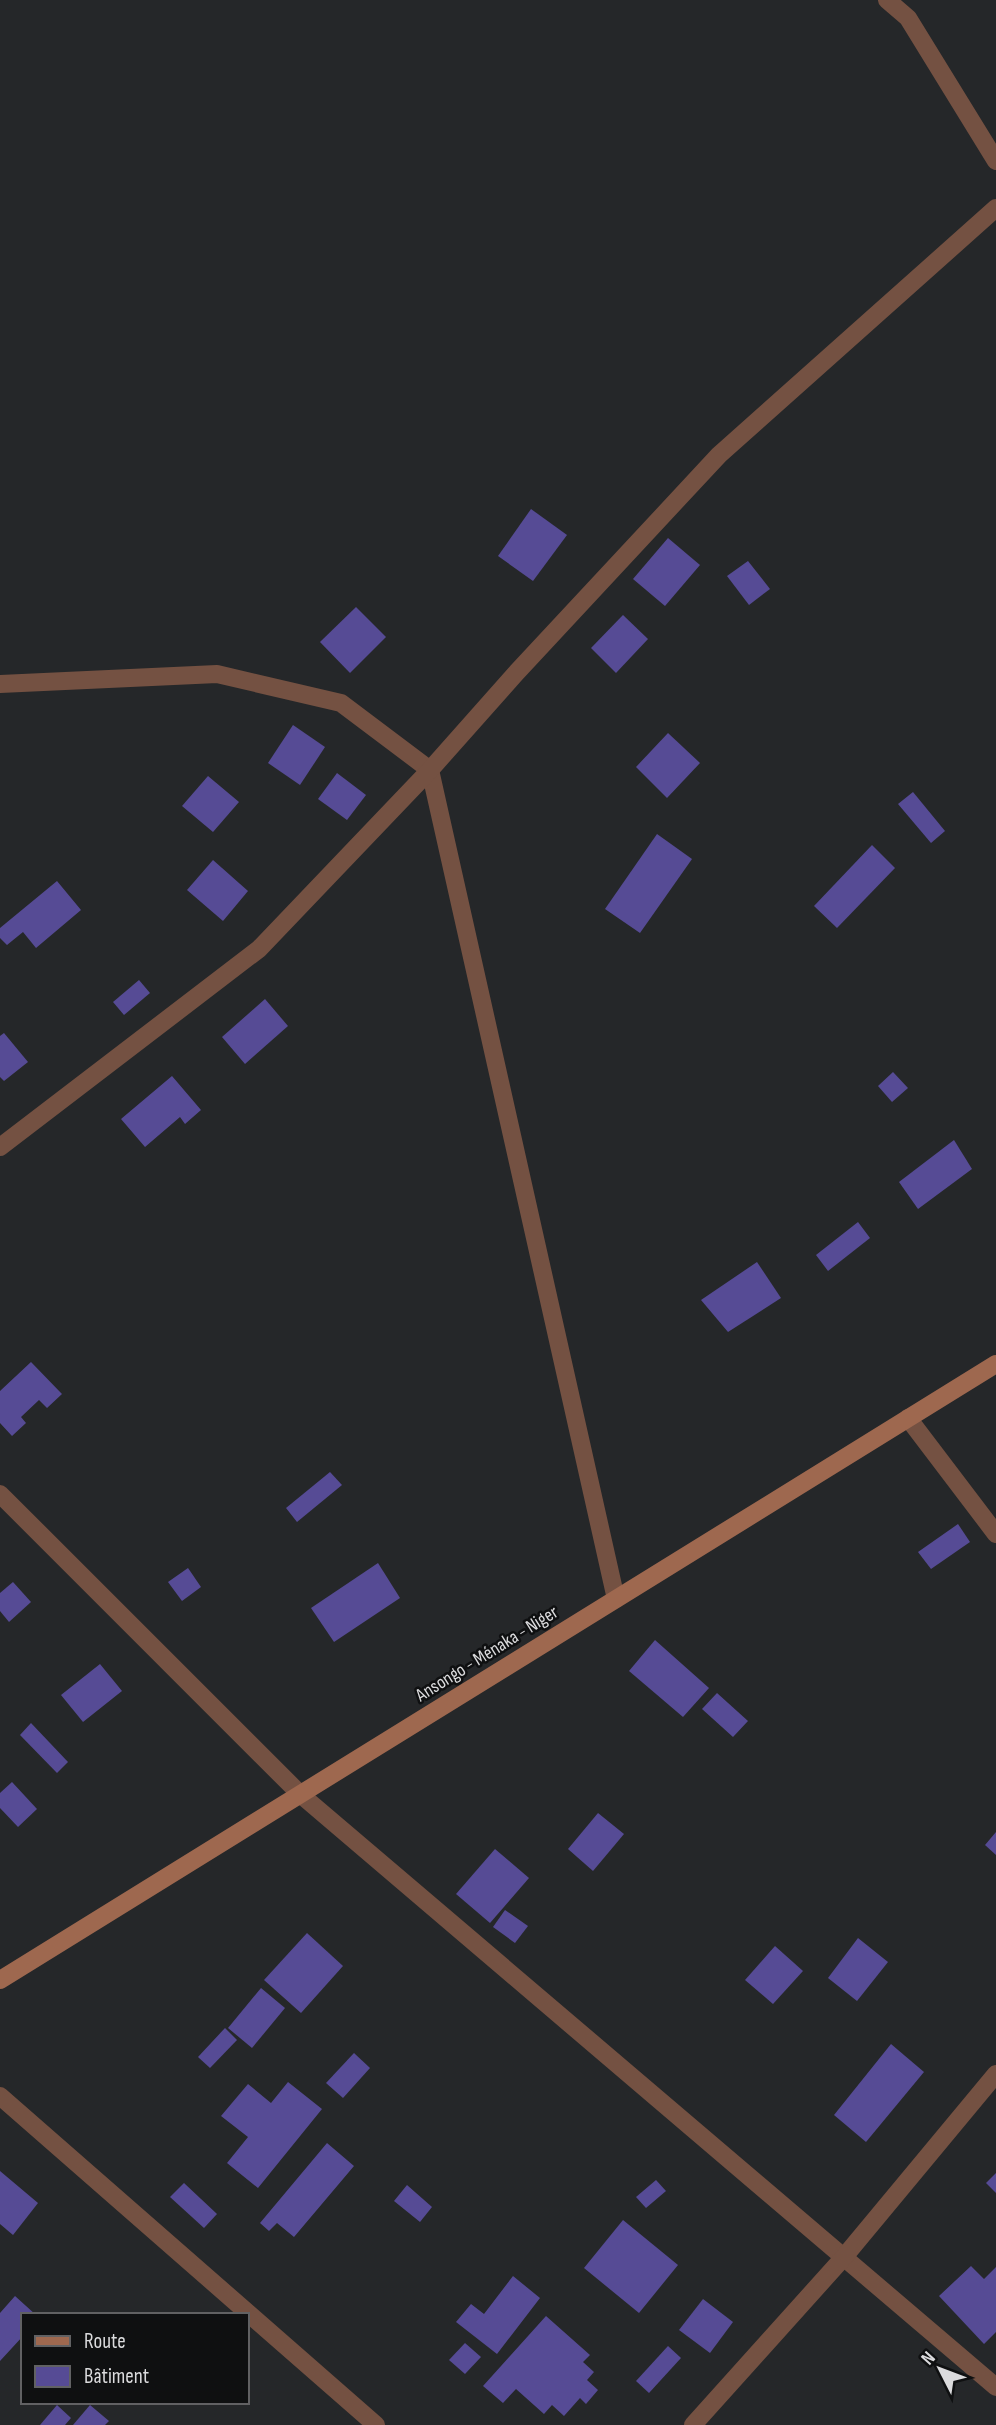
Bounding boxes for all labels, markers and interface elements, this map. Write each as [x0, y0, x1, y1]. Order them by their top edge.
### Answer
street label: Ansongo - Ménaka - Niger [411, 1601, 563, 1708]
legend [21, 2313, 248, 2404]
text: Route [84, 2329, 126, 2354]
north arrow [905, 2334, 975, 2404]
text: N [917, 2347, 940, 2370]
text: Bâtiment [84, 2364, 149, 2389]

